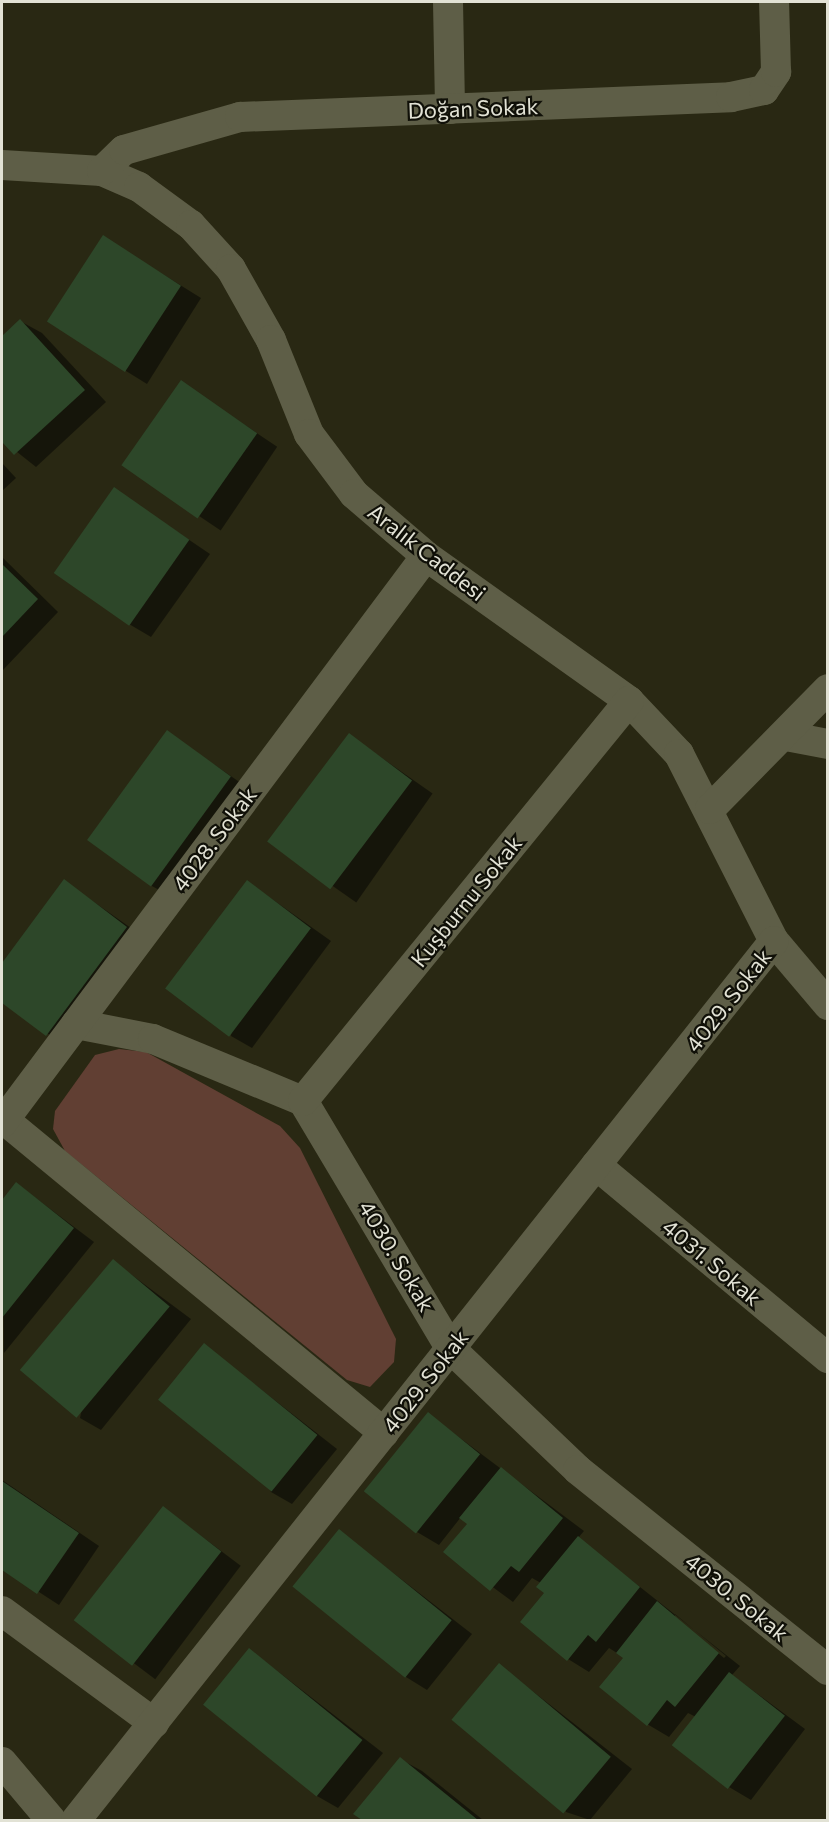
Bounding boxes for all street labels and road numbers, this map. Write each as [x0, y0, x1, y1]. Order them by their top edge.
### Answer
street label: Doğan Sokak [407, 93, 539, 123]
street label: Aralık Caddesi [363, 498, 491, 606]
street label: 4028. Sokak [166, 782, 262, 896]
street label: Kuşburnu Sokak [405, 830, 527, 972]
street label: 4029. Sokak [680, 943, 776, 1057]
street label: 4030. Sokak [354, 1196, 440, 1316]
street label: 4031. Sokak [657, 1213, 767, 1311]
street label: 4029. Sokak [377, 1324, 473, 1438]
street label: 4030. Sokak [680, 1547, 794, 1647]

